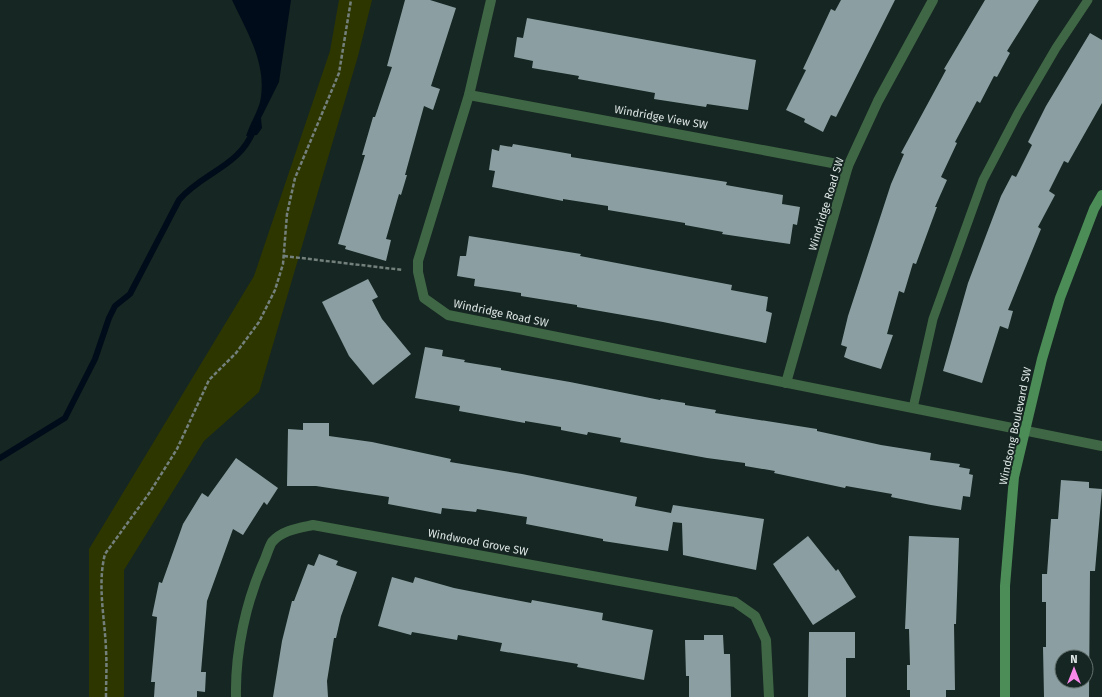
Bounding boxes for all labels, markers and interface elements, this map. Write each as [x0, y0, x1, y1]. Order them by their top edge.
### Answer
street label: Windridge View SW [613, 103, 709, 132]
street label: Windridge Road SW [806, 156, 847, 252]
street label: Windridge Road SW [452, 297, 550, 330]
street label: Windsong Boulevard SW [997, 366, 1034, 486]
street label: Windwood Grove SW [427, 526, 529, 559]
north arrow [1054, 649, 1094, 689]
text: N [1070, 653, 1078, 666]

